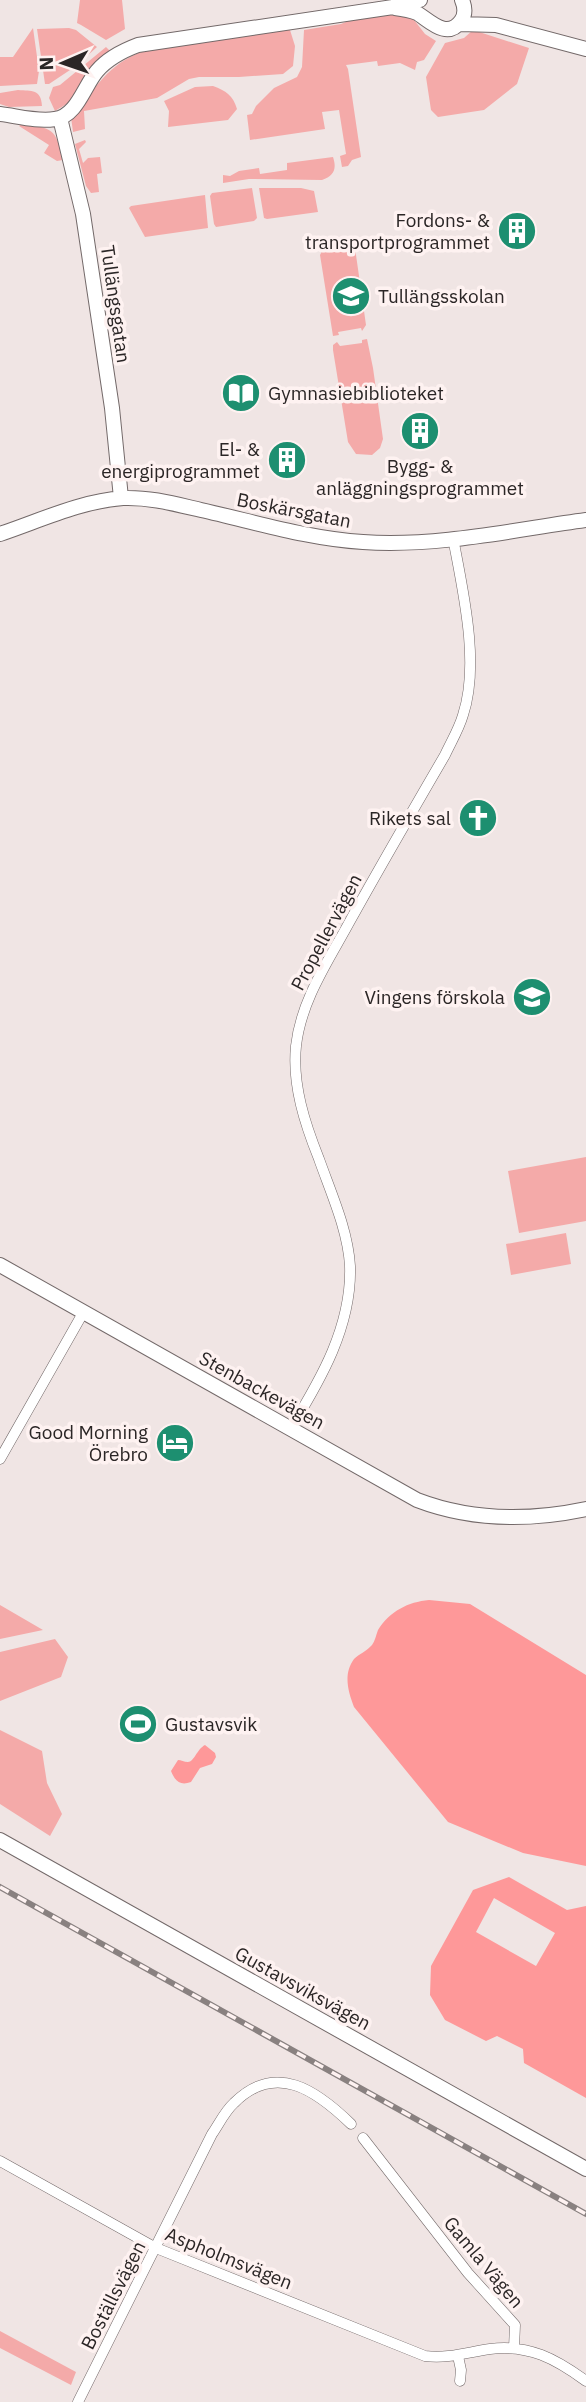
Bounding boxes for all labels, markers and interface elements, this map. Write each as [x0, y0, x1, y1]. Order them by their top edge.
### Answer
north arrow [28, 28, 98, 98]
text: N [34, 56, 58, 71]
place label: Fordons- & transportprogrammet [305, 208, 490, 254]
building icon: Fordons- & transportprogrammet [496, 210, 538, 252]
street label: Tullängsgatan [96, 244, 136, 364]
school or university icon: Tullängsskolan [330, 275, 372, 317]
place label: Tullängsskolan [378, 284, 505, 308]
library icon: Gymnasiebiblioteket [220, 372, 262, 414]
place label: Gymnasiebiblioteket [268, 381, 444, 405]
building icon: Bygg- & anläggningsprogrammet [399, 410, 441, 452]
place label: El- & energiprogrammet [101, 437, 260, 483]
building icon: El- & energiprogrammet [266, 439, 308, 481]
place label: Bygg- & anläggningsprogrammet [316, 454, 524, 500]
street label: Boskärsgatan [235, 487, 353, 533]
church icon: Rikets sal [457, 797, 499, 839]
place label: Rikets sal [369, 806, 451, 830]
street label: Propellervägen [285, 870, 367, 994]
school or university icon: Vingens förskola [511, 976, 553, 1018]
place label: Vingens förskola [364, 985, 505, 1009]
street label: Stenbackevägen [195, 1346, 329, 1434]
place label: Good Morning Örebro [29, 1420, 148, 1466]
hotel icon: Good Morning Örebro [154, 1422, 196, 1464]
sports icon: Gustavsvik [117, 1703, 159, 1745]
place label: Gustavsvik [165, 1712, 257, 1736]
street label: Gustavsviksvägen [231, 1941, 375, 2035]
street label: Gamla Vägen [439, 2211, 529, 2313]
street label: Aspholmsvägen [162, 2222, 296, 2294]
street label: Boställsvägen [75, 2237, 151, 2353]

